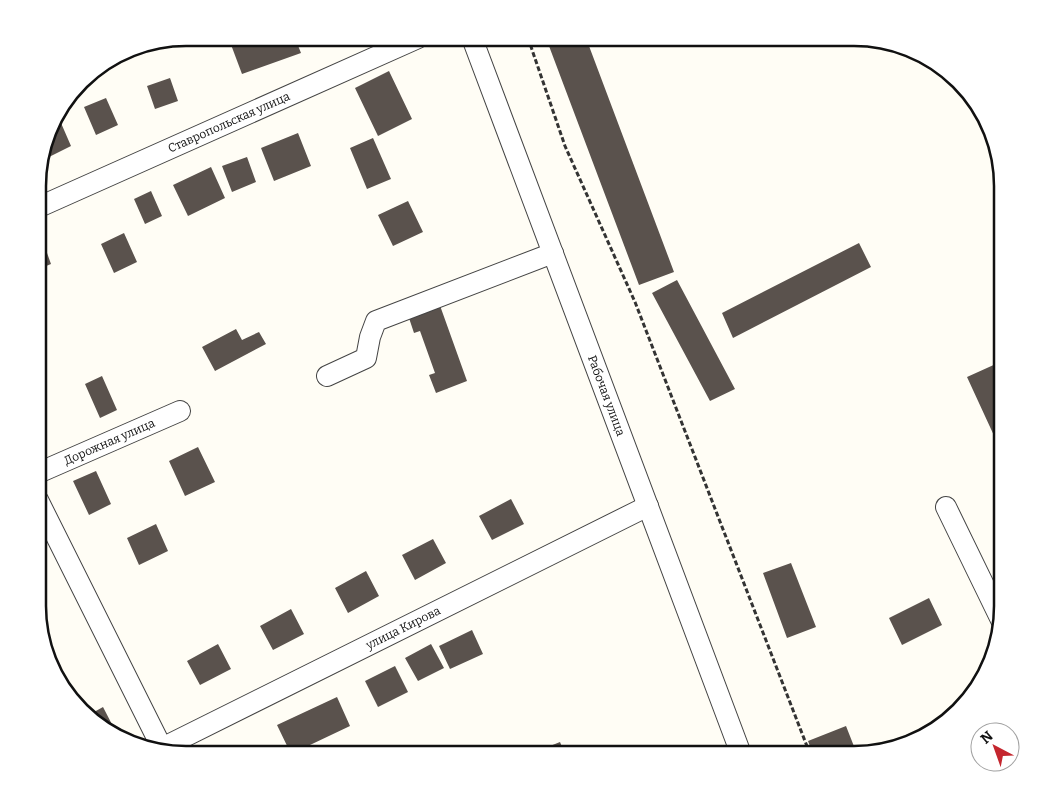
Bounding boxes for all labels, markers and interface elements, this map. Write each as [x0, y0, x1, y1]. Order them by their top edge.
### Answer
street label: Ставропольская улица [166, 89, 292, 156]
street label: Рабочая улица [585, 353, 628, 438]
street label: Дорожная улица [62, 416, 157, 468]
street label: улица Кирова [363, 603, 443, 653]
north arrow [970, 722, 1020, 772]
text: N [977, 727, 997, 748]

